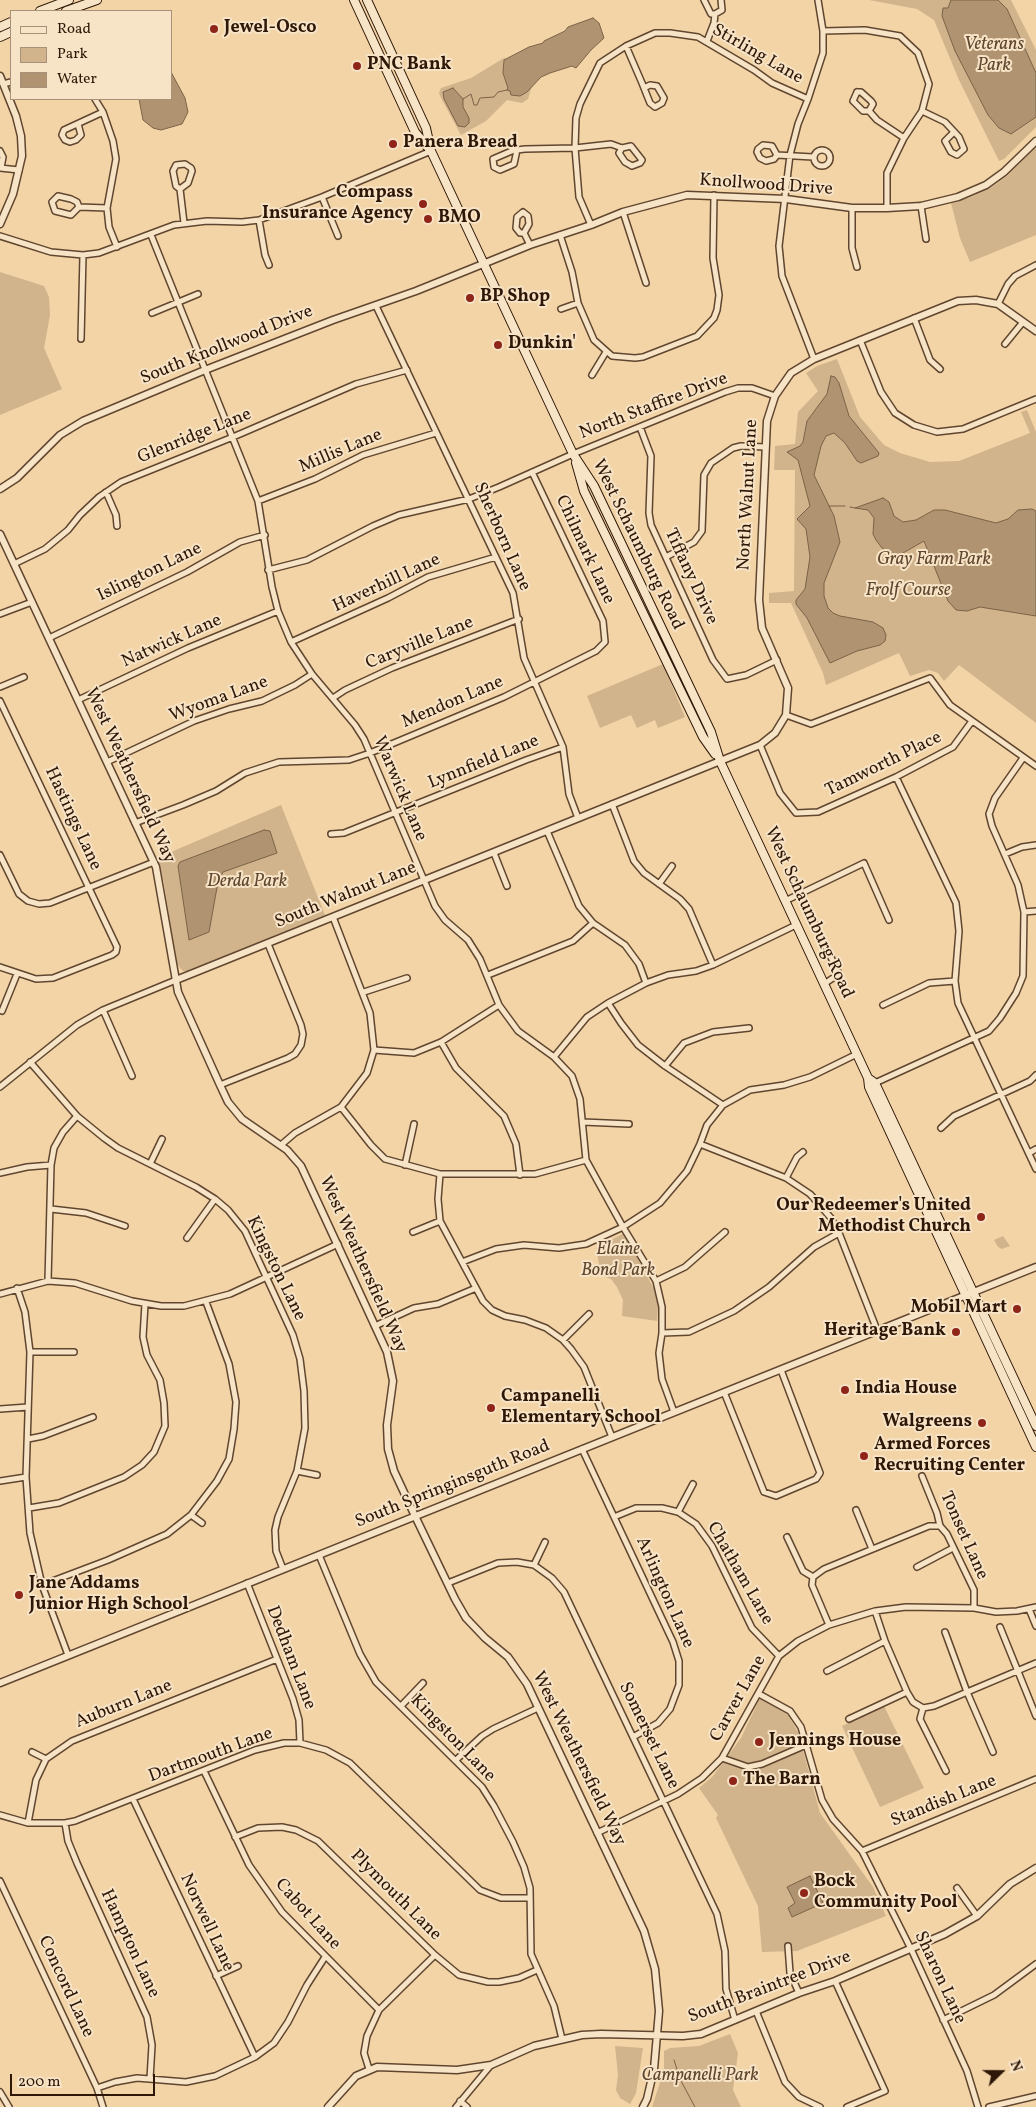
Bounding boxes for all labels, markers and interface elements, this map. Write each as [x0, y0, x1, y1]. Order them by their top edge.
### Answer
legend [10, 10, 172, 100]
place label: Jewel-Osco [224, 18, 317, 40]
text: Road [57, 19, 91, 40]
street label: Stirling Lane [707, 20, 807, 90]
marker: Jewel-Osco [208, 23, 220, 35]
park label: Veterans Park [964, 35, 1024, 78]
text: Park [57, 44, 88, 65]
place label: PNC Bank [367, 55, 451, 77]
marker: PNC Bank [351, 60, 363, 72]
text: Water [57, 69, 97, 90]
place label: Panera Bread [403, 133, 518, 155]
marker: Panera Bread [387, 138, 399, 150]
street label: Knollwood Drive [699, 171, 833, 201]
place label: Compass Insurance Agency [262, 183, 413, 225]
marker: Compass Insurance Agency [417, 198, 429, 210]
place label: BMO [438, 208, 481, 230]
marker: BMO [422, 213, 434, 225]
place label: BP Shop [480, 287, 550, 309]
marker: BP Shop [464, 292, 476, 304]
street label: South Knollwood Drive [138, 302, 316, 390]
place label: Dunkin' [508, 334, 576, 356]
marker: Dunkin' [492, 339, 504, 351]
street label: North Staffire Drive [577, 369, 731, 445]
street label: Glenridge Lane [135, 404, 255, 470]
street label: North Walnut Lane [734, 419, 764, 571]
street label: Millis Lane [296, 425, 386, 479]
street label: West Schaumburg Road [586, 456, 688, 634]
street label: Sherborn Lane [467, 479, 535, 595]
street label: Chilmark Lane [549, 492, 619, 608]
street label: Tiffany Drive [658, 526, 722, 628]
street label: Islington Lane [94, 538, 206, 608]
street label: Haverhill Lane [330, 550, 444, 618]
park label: Gray Farm Park [877, 550, 991, 572]
park label: Frolf Course [866, 581, 950, 603]
street label: Natwick Lane [119, 610, 225, 674]
street label: Caryville Lane [363, 613, 477, 675]
street label: Wyoma Lane [167, 672, 271, 728]
street label: Mendon Lane [399, 672, 507, 734]
street label: West Weathersfield Way [79, 685, 179, 867]
street label: Tamworth Place [822, 728, 946, 802]
street label: Lynnfield Lane [426, 731, 542, 795]
street label: Warwick Lane [367, 733, 431, 845]
street label: Hastings Lane [39, 764, 105, 874]
street label: West Schaumburg Road [759, 824, 857, 1002]
street label: South Walnut Lane [272, 858, 420, 934]
park label: Derda Park [207, 872, 287, 894]
street label: West Weathersfield Way [313, 1173, 411, 1357]
place label: Our Redeemer's United Methodist Church [776, 1196, 971, 1238]
marker: Our Redeemer's United Methodist Church [975, 1211, 987, 1223]
street label: Kingston Lane [240, 1213, 310, 1325]
park label: Elaine Bond Park [581, 1240, 655, 1282]
place label: Mobil Mart [910, 1298, 1007, 1320]
marker: Mobil Mart [1011, 1303, 1023, 1315]
place label: Heritage Bank [824, 1321, 946, 1343]
marker: Heritage Bank [950, 1326, 962, 1338]
place label: India House [855, 1379, 957, 1401]
marker: India House [839, 1384, 851, 1396]
place label: Campanelli Elementary School [501, 1387, 661, 1430]
marker: Campanelli Elementary School [485, 1402, 497, 1414]
place label: Walgreens [883, 1412, 972, 1434]
marker: Walgreens [976, 1417, 988, 1429]
place label: Armed Forces Recruiting Center [874, 1435, 1025, 1478]
street label: South Springinsguth Road [353, 1436, 553, 1534]
marker: Armed Forces Recruiting Center [858, 1450, 870, 1462]
street label: Tonset Lane [934, 1489, 992, 1583]
street label: Chatham Lane [701, 1519, 777, 1629]
street label: Arlington Lane [630, 1534, 698, 1652]
place label: Jane Addams Junior High School [29, 1574, 189, 1616]
marker: Jane Addams Junior High School [13, 1589, 25, 1601]
street label: Dedham Lane [260, 1603, 320, 1713]
street label: Carver Lane [706, 1652, 772, 1746]
street label: West Weathersfield Way [526, 1668, 630, 1850]
street label: Auburn Lane [72, 1676, 176, 1734]
street label: Somerset Lane [613, 1679, 683, 1793]
street label: Kingston Lane [405, 1691, 499, 1787]
street label: Dartmouth Lane [146, 1724, 276, 1788]
place label: Jennings House [769, 1731, 901, 1753]
marker: Jennings House [753, 1736, 765, 1748]
place label: The Barn [743, 1770, 821, 1792]
street label: Standish Lane [888, 1771, 1000, 1833]
marker: The Barn [727, 1775, 739, 1787]
street label: Plymouth Lane [345, 1846, 445, 1946]
street label: Norwell Lane [174, 1871, 238, 1975]
place label: Bock Community Pool [814, 1872, 958, 1915]
street label: Cabot Lane [269, 1875, 345, 1955]
street label: Hampton Lane [94, 1886, 164, 2002]
marker: Bock Community Pool [798, 1887, 810, 1899]
street label: Sharon Lane [908, 1928, 970, 2028]
street label: Concord Lane [32, 1933, 98, 2041]
street label: South Braintree Drive [686, 1947, 854, 2029]
north arrow [976, 2047, 1026, 2097]
text: N [1005, 2058, 1026, 2074]
scale bar [12, 2064, 158, 2096]
park label: Campanelli Park [641, 2066, 759, 2088]
text: 200 m [18, 2072, 61, 2093]

